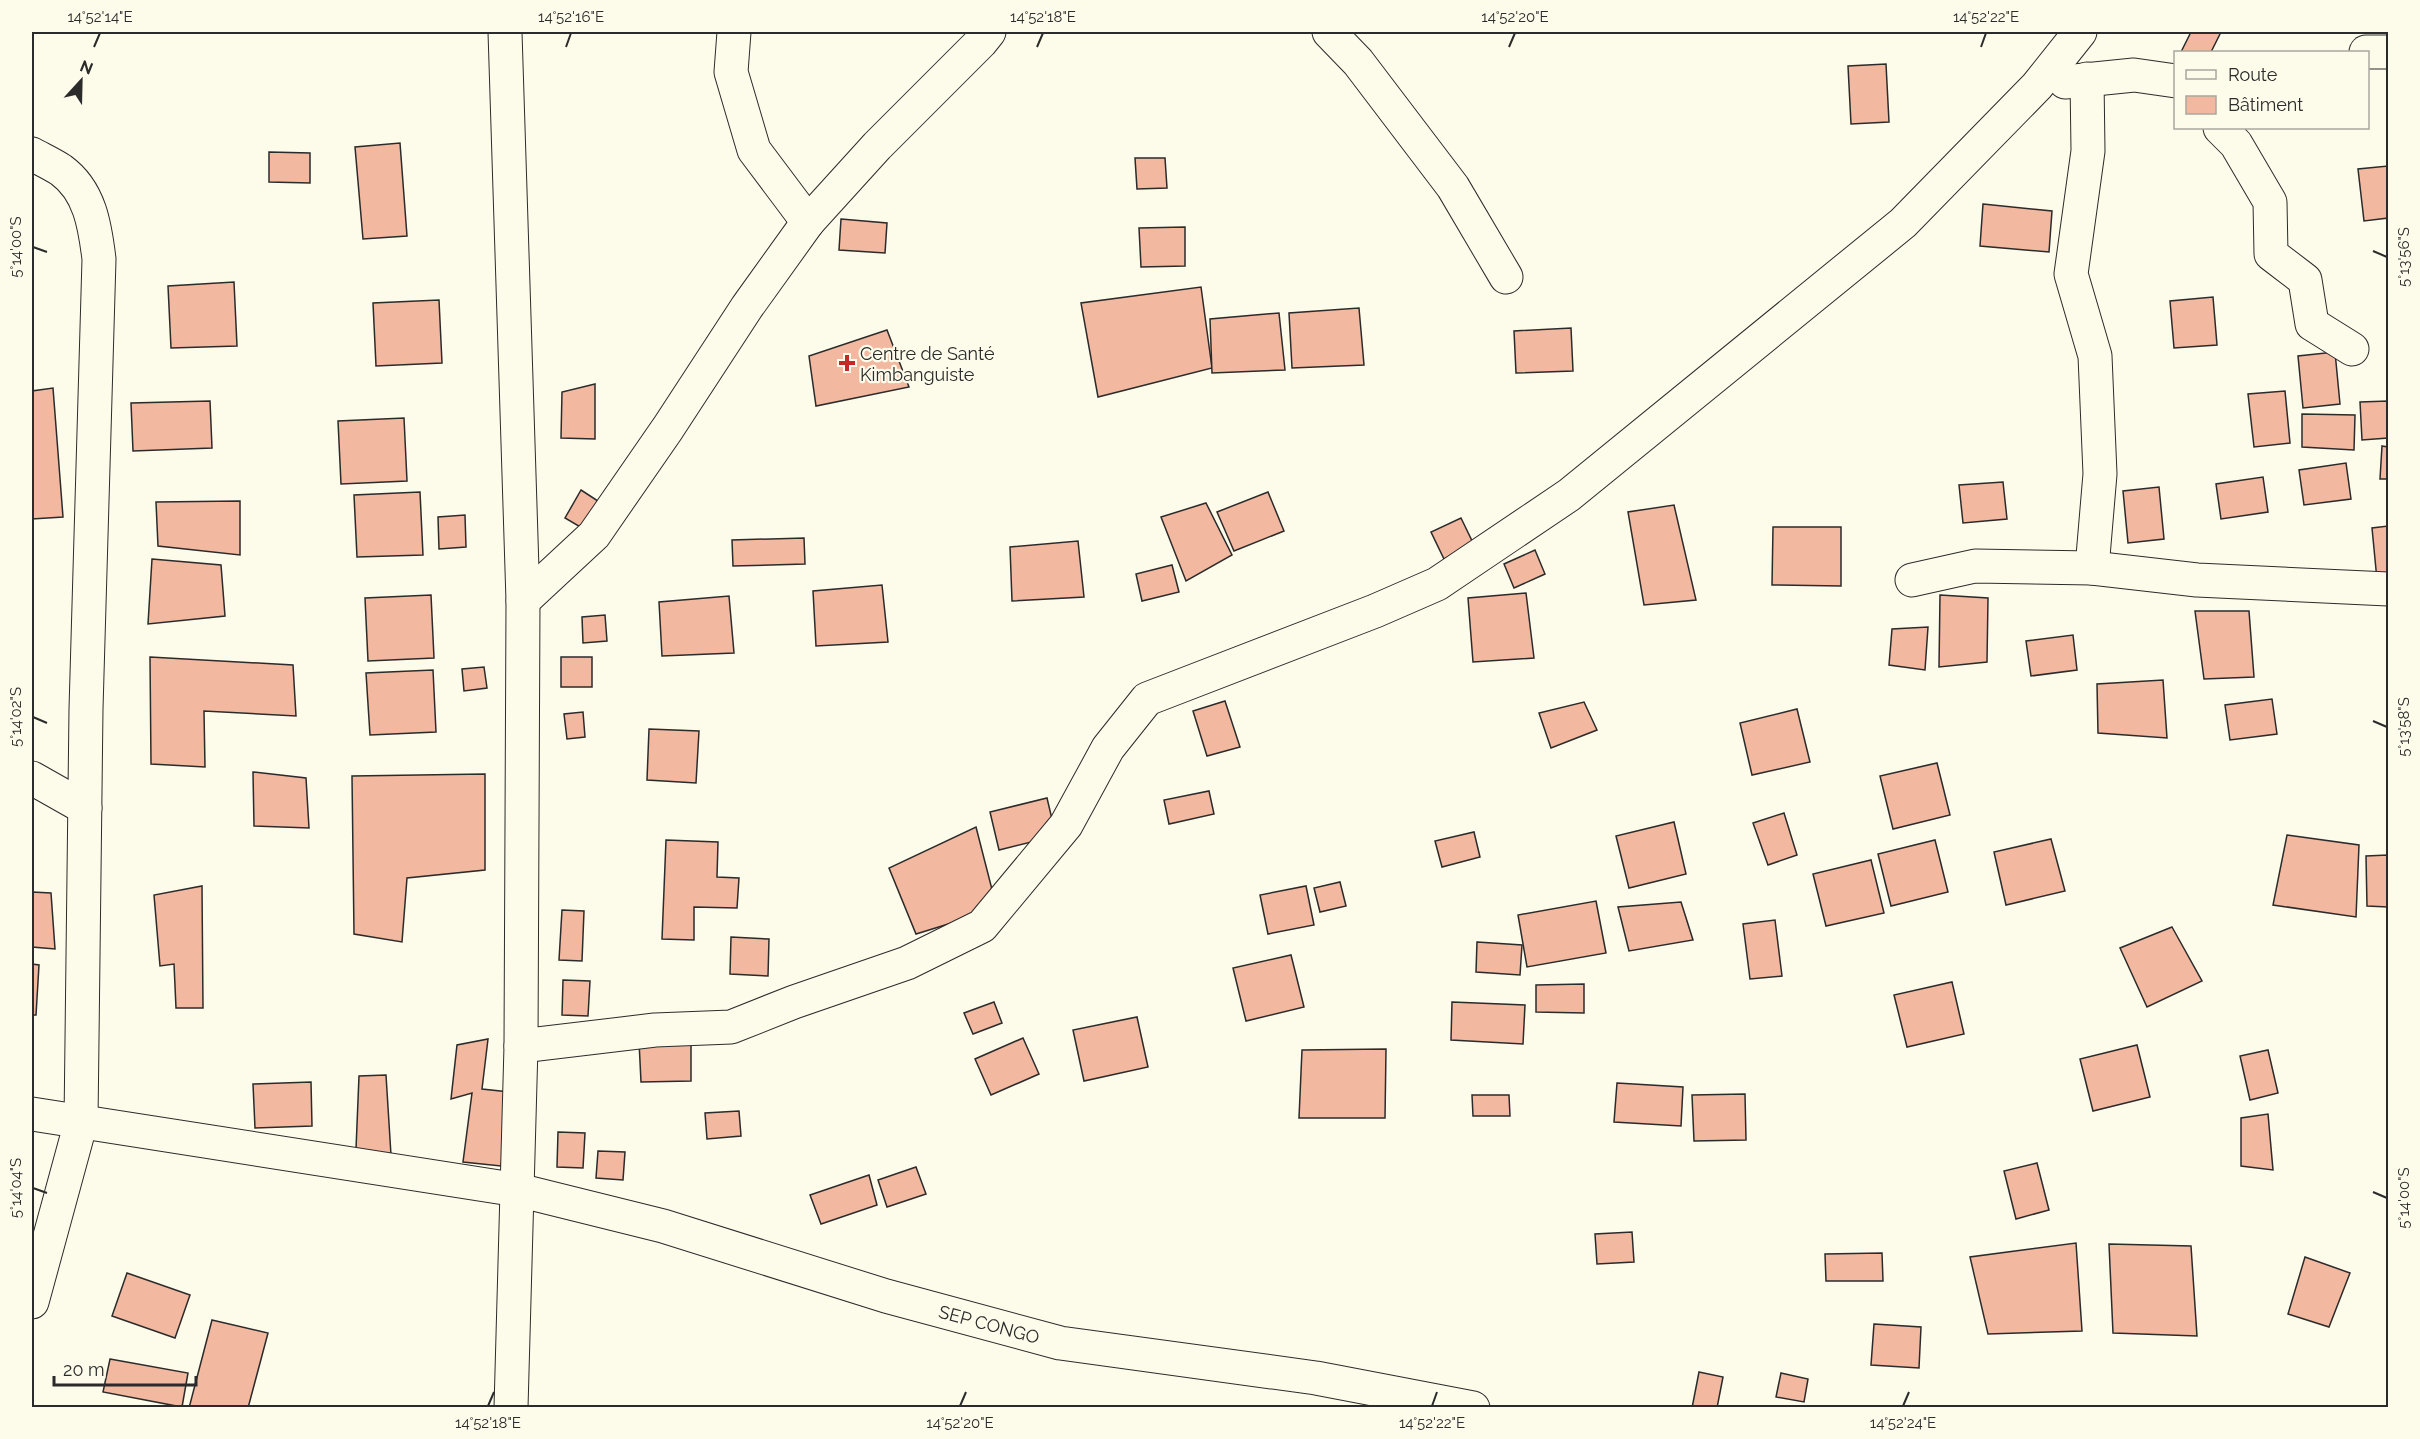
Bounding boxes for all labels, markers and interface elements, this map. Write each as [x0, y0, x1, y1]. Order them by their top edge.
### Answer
text: 14°52'14"E [67, 8, 133, 26]
text: 14°52'16"E [538, 8, 604, 26]
text: 14°52'18"E [1010, 8, 1076, 26]
text: 14°52'20"E [1481, 8, 1549, 26]
text: 14°52'22"E [1953, 8, 2019, 26]
north arrow [51, 51, 111, 111]
legend [2174, 51, 2369, 129]
text: N [77, 56, 96, 79]
text: Route [2228, 64, 2278, 85]
text: Bâtiment [2228, 94, 2303, 115]
text: 5°14'00"S [7, 216, 25, 278]
text: 5°13'56"S [2395, 227, 2413, 287]
place label: Centre de Santé Kimbanguiste [860, 343, 995, 385]
marker: Centre de Santé Kimbanguiste [838, 354, 856, 372]
text: 5°14'02"S [7, 687, 25, 747]
text: 5°13'58"S [2395, 697, 2413, 757]
text: 5°14'04"S [7, 1158, 25, 1218]
text: 5°14'00"S [2395, 1167, 2413, 1229]
street label: SEP CONGO [937, 1300, 1042, 1347]
scale bar [54, 1349, 196, 1387]
text: 20 m [63, 1359, 105, 1380]
text: 14°52'18"E [455, 1414, 521, 1432]
text: 14°52'20"E [926, 1414, 994, 1432]
text: 14°52'22"E [1399, 1414, 1465, 1432]
text: 14°52'24"E [1870, 1414, 1936, 1432]

